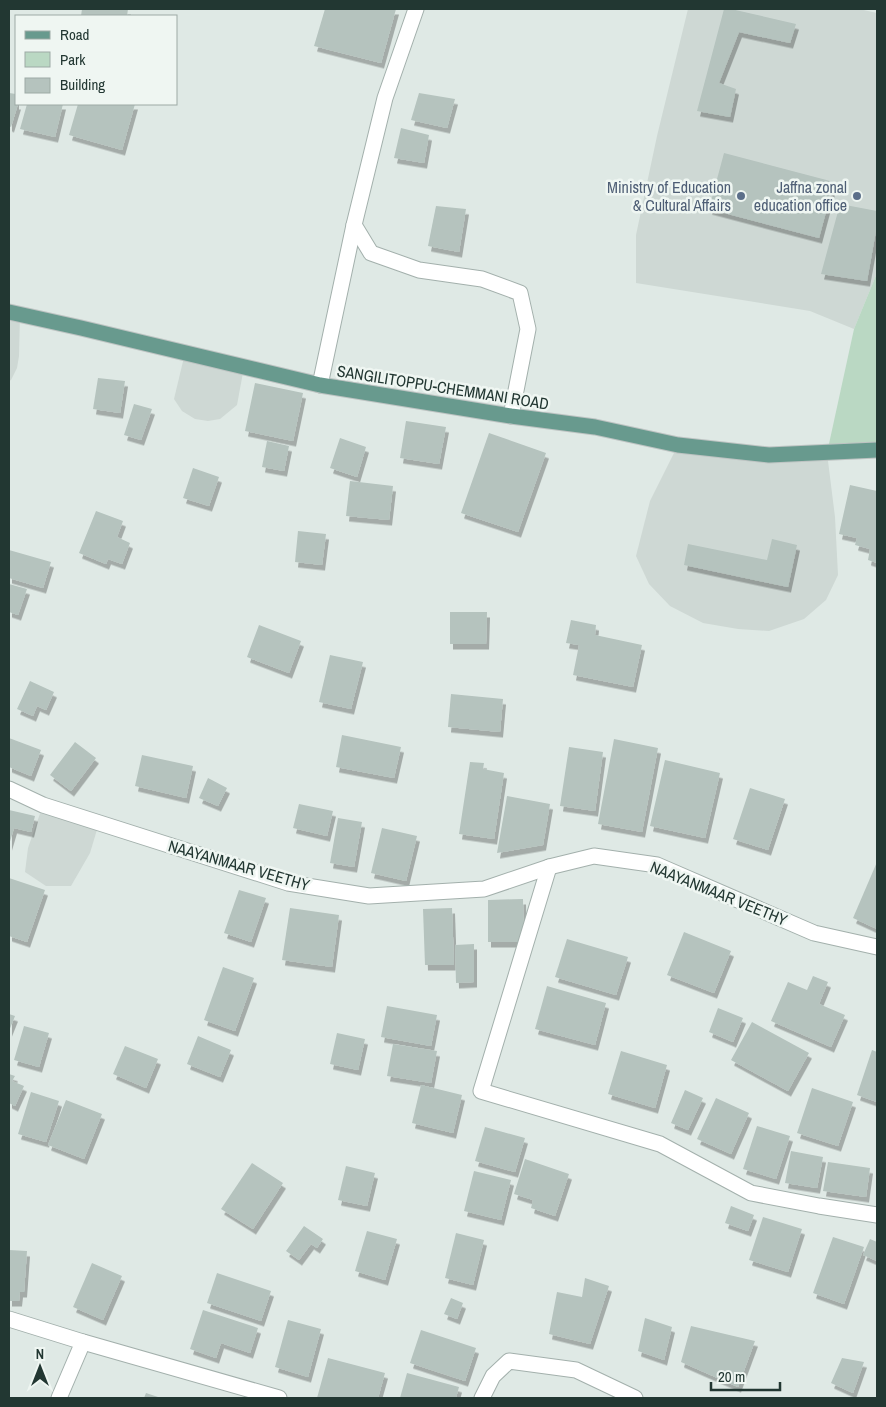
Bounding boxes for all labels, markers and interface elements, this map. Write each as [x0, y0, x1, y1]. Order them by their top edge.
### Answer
legend [15, 15, 178, 105]
text: Road [60, 24, 89, 45]
text: Park [60, 49, 86, 70]
text: Building [60, 74, 105, 95]
place label: Ministry of Education & Cultural Affairs [607, 176, 731, 216]
place label: Jaffna zonal education office [754, 176, 847, 216]
marker: Ministry of Education & Cultural Affairs [735, 190, 747, 202]
marker: Jaffna zonal education office [851, 190, 863, 202]
street label: SANGILITOPPU-CHEMMANI ROAD [336, 359, 550, 415]
street label: NAAYANMAAR VEETHY [166, 834, 312, 896]
street label: NAAYANMAAR VEETHY [647, 855, 791, 931]
north arrow [15, 1342, 65, 1392]
text: N [36, 1345, 44, 1363]
scale bar [711, 1360, 780, 1392]
text: 20 m [718, 1366, 745, 1387]

